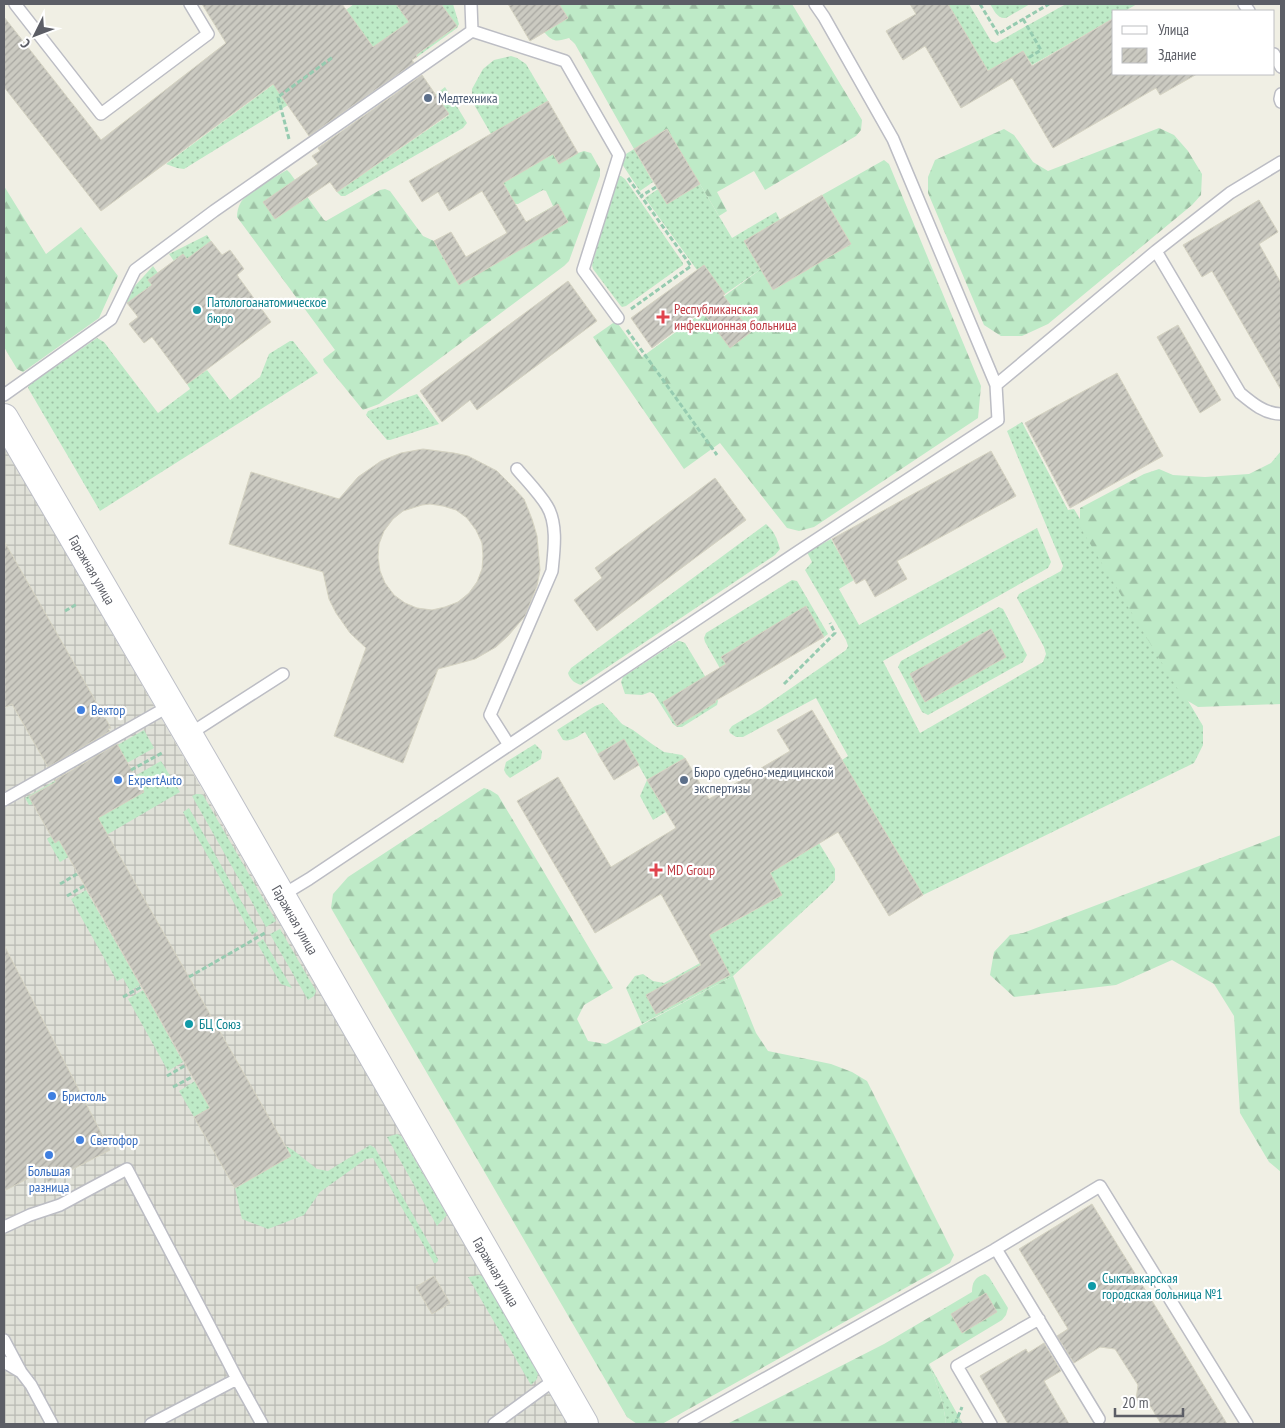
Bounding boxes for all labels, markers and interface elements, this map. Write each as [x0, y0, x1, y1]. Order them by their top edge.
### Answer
north arrow [10, 10, 60, 60]
legend [1112, 10, 1275, 75]
text: Улица [1158, 20, 1189, 39]
text: С [16, 35, 34, 52]
text: Здание [1158, 45, 1196, 64]
place label: Медтехника [438, 89, 498, 107]
marker: Медтехника [422, 92, 434, 104]
place label: Патологоанатомическое бюро [207, 293, 327, 327]
place label: Республиканская инфекционная больница [674, 300, 797, 334]
marker: Патологоанатомическое бюро [191, 304, 203, 316]
marker: Республиканская инфекционная больница [656, 310, 670, 324]
street label: Гаражная улица [65, 532, 119, 608]
place label: Вектор [91, 701, 125, 719]
marker: Вектор [75, 704, 87, 716]
place label: Бюро судебно-медицинской экспертизы [694, 763, 834, 797]
place label: ExpertAuto [128, 771, 182, 789]
marker: ExpertAuto [112, 774, 124, 786]
marker: Бюро судебно-медицинской экспертизы [678, 774, 690, 786]
place label: MD Group [667, 861, 715, 879]
marker: MD Group [649, 863, 663, 877]
street label: Гаражная улица [268, 882, 322, 958]
place label: БЦ Союз [199, 1015, 241, 1033]
marker: БЦ Союз [183, 1018, 195, 1030]
place label: Бристоль [62, 1087, 107, 1105]
marker: Бристоль [46, 1090, 58, 1102]
place label: Светофор [90, 1131, 138, 1149]
marker: Светофор [74, 1134, 86, 1146]
marker: Большая разница [43, 1149, 55, 1161]
place label: Большая разница [28, 1162, 70, 1196]
street label: Гаражная улица [469, 1234, 523, 1310]
place label: Сыктывкарская городская больница №1 [1102, 1269, 1223, 1303]
marker: Сыктывкарская городская больница №1 [1086, 1280, 1098, 1292]
scale bar [1115, 1386, 1182, 1418]
text: 20 m [1122, 1393, 1148, 1412]

